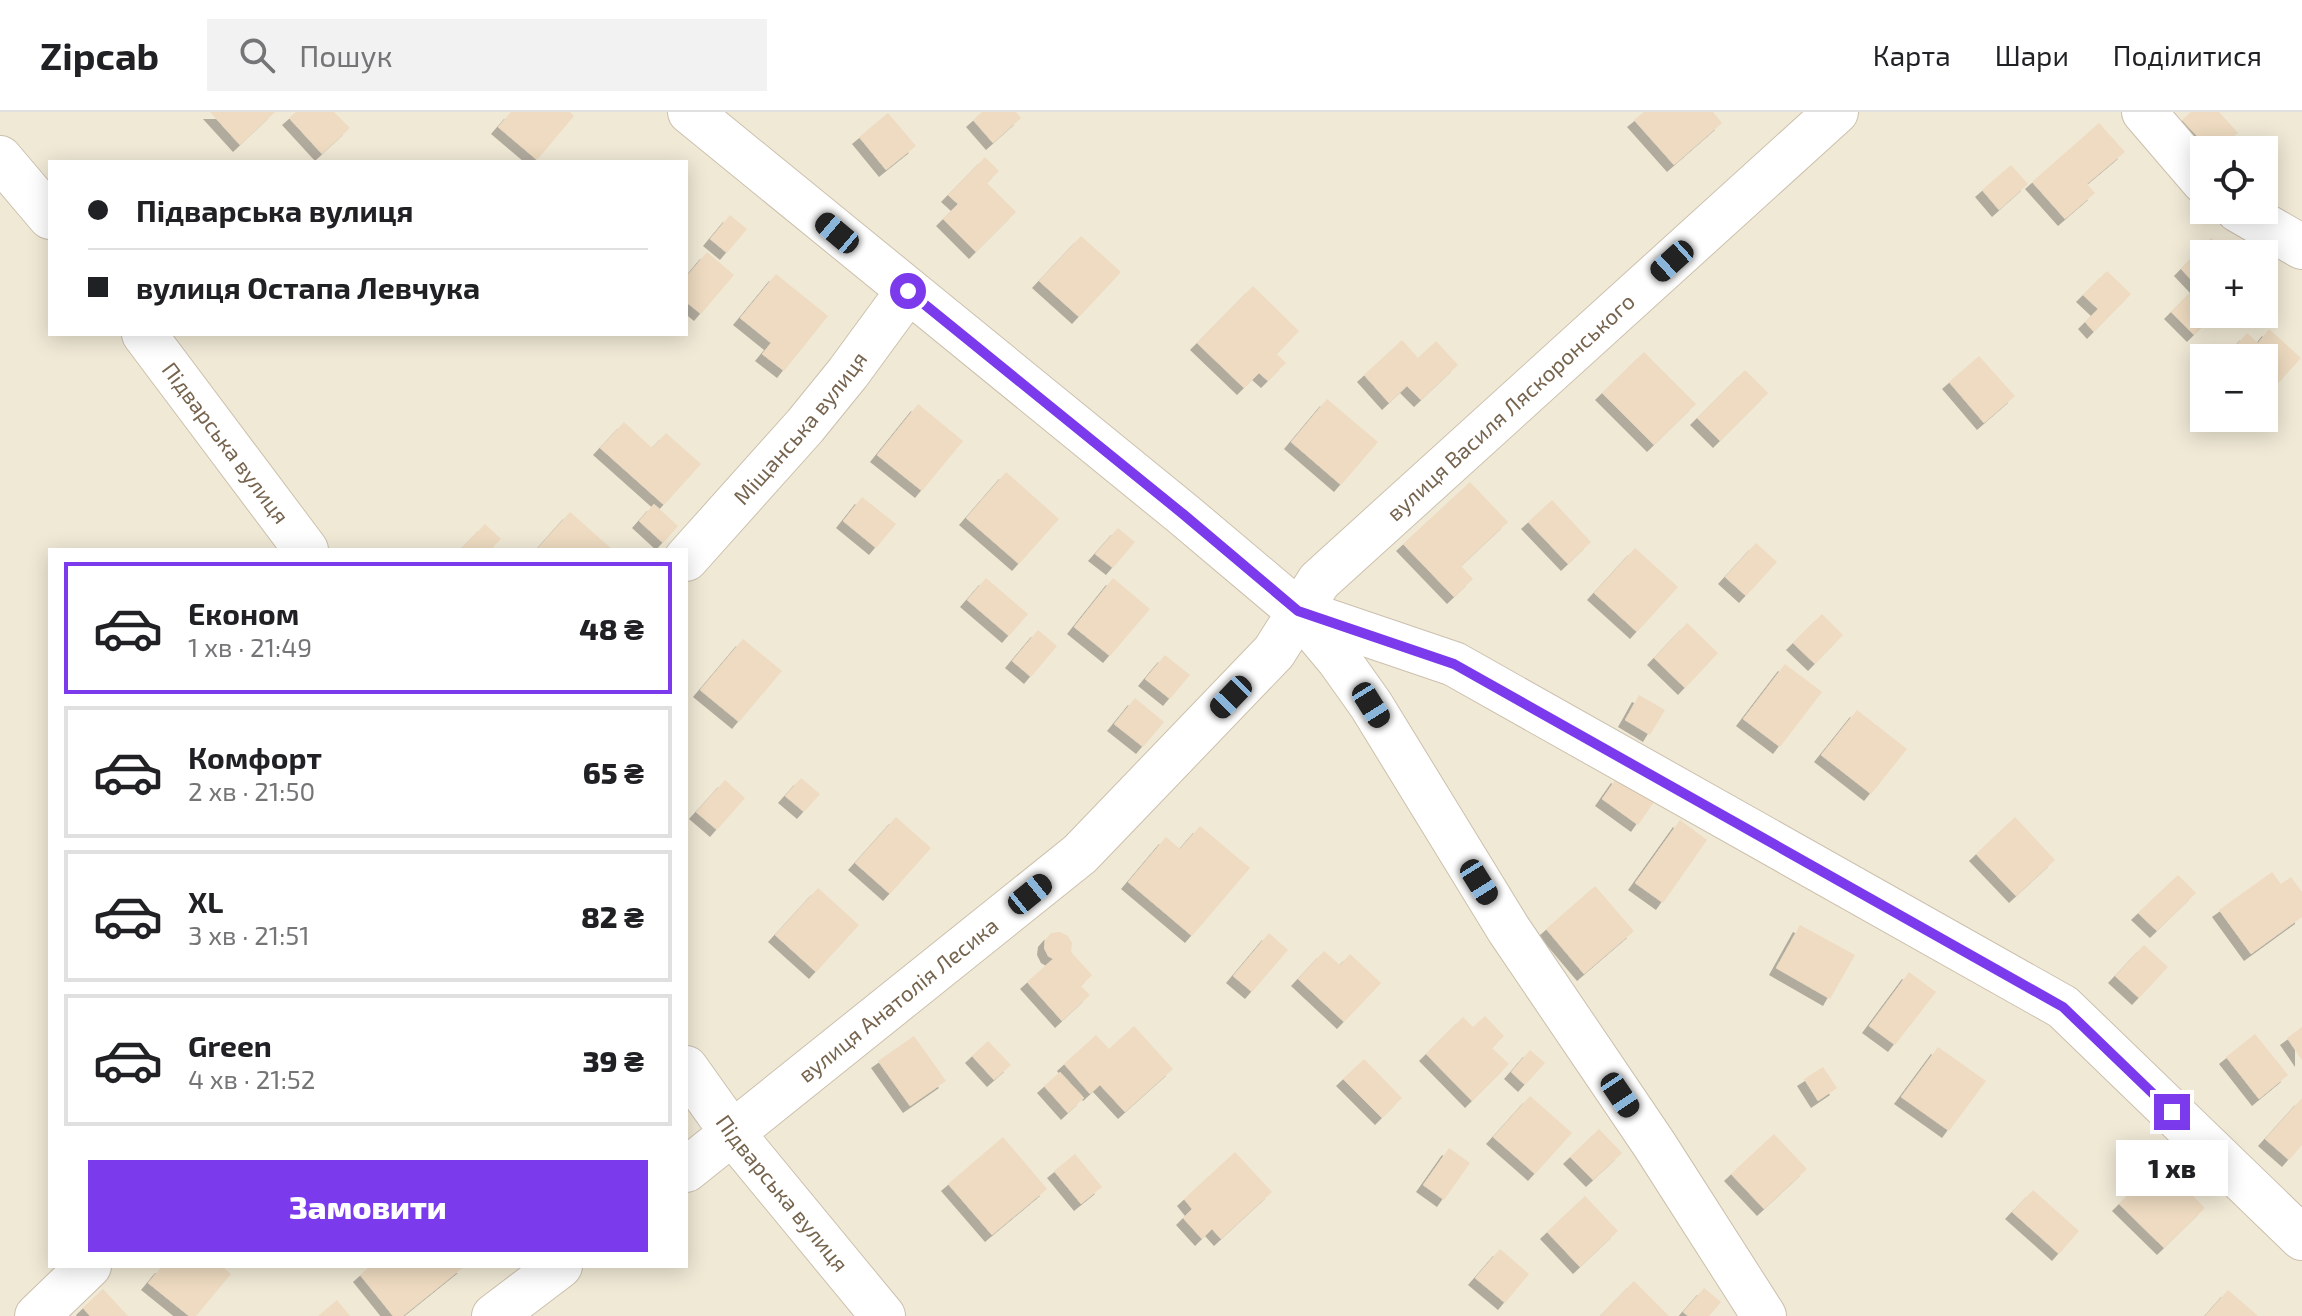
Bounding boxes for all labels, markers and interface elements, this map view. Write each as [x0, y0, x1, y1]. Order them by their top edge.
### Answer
search box [207, 19, 767, 91]
text: Zipcab [40, 32, 159, 78]
icon: search [235, 33, 279, 77]
text: Пошук [299, 37, 393, 73]
text: Карта [1873, 38, 1951, 72]
text: Шари [1995, 38, 2069, 72]
text: Поділитися [2113, 38, 2262, 72]
map controls [2190, 136, 2278, 432]
button: locate [2190, 136, 2278, 224]
text: Підварська вулиця [136, 192, 414, 228]
car [811, 208, 863, 258]
car [1646, 236, 1698, 286]
button: + [2190, 240, 2278, 328]
text: вулиця Остапа Левчука [136, 269, 480, 305]
route start [890, 273, 926, 309]
street label: вулиця Василя Ляскоронського [1381, 287, 1639, 525]
button: − [2190, 344, 2278, 432]
street label: Міщанська вулиця [727, 346, 872, 509]
street label: Підварська вулиця [158, 356, 295, 528]
icon: car [92, 592, 164, 664]
text: Економ [188, 595, 299, 631]
text: 48 ₴ [579, 610, 644, 646]
text: 1 хв · 21:49 [188, 631, 312, 662]
car [1206, 671, 1256, 723]
car [1348, 678, 1394, 732]
icon: car [92, 736, 164, 808]
text: Комфорт [188, 739, 322, 775]
text: 65 ₴ [583, 754, 644, 790]
text: 2 хв · 21:50 [188, 775, 315, 806]
car [1456, 855, 1502, 909]
car [1004, 870, 1056, 918]
icon: car [92, 880, 164, 952]
text: XL [188, 883, 223, 919]
text: 82 ₴ [581, 898, 644, 934]
street label: вулиця Анатолія Лесика [792, 911, 1003, 1087]
text: 3 хв · 21:51 [188, 919, 310, 950]
icon: car [92, 1024, 164, 1096]
text: Green [188, 1027, 272, 1063]
text: 39 ₴ [582, 1042, 644, 1078]
text: 4 хв · 21:52 [188, 1063, 315, 1094]
car [1597, 1068, 1643, 1122]
route end [2154, 1094, 2190, 1130]
street label: Підварська вулиця [711, 1109, 855, 1276]
callout: 1 хв [2116, 1140, 2228, 1196]
text: 1 хв [2148, 1152, 2196, 1183]
button: Замовити [88, 1160, 648, 1252]

